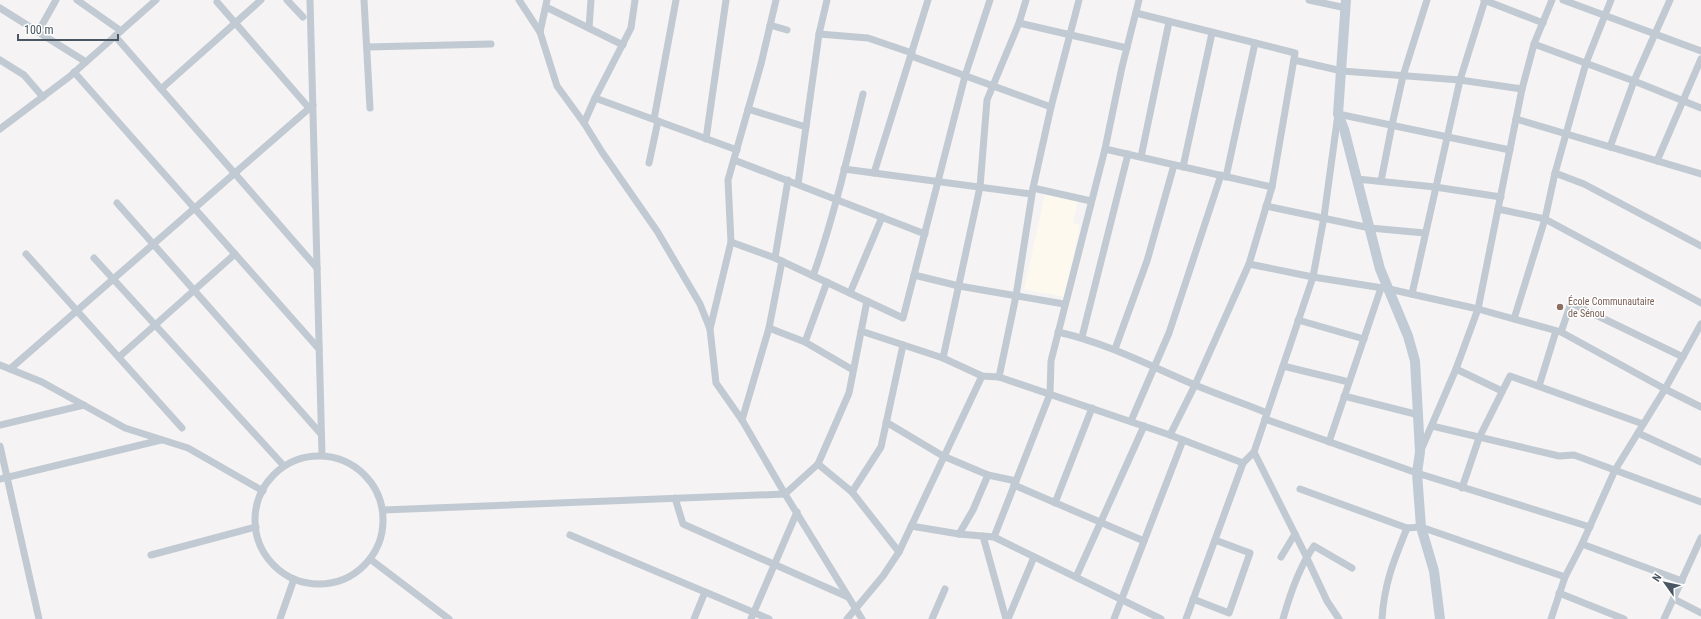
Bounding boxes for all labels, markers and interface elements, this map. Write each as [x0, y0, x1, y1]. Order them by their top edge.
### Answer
scale bar [18, 16, 118, 42]
text: 100 m [24, 23, 54, 37]
place label: École Communautaire de Sénou [1568, 295, 1655, 319]
marker: École Communautaire de Sénou [1555, 302, 1565, 312]
north arrow [1645, 563, 1685, 603]
text: N [1650, 571, 1664, 584]

